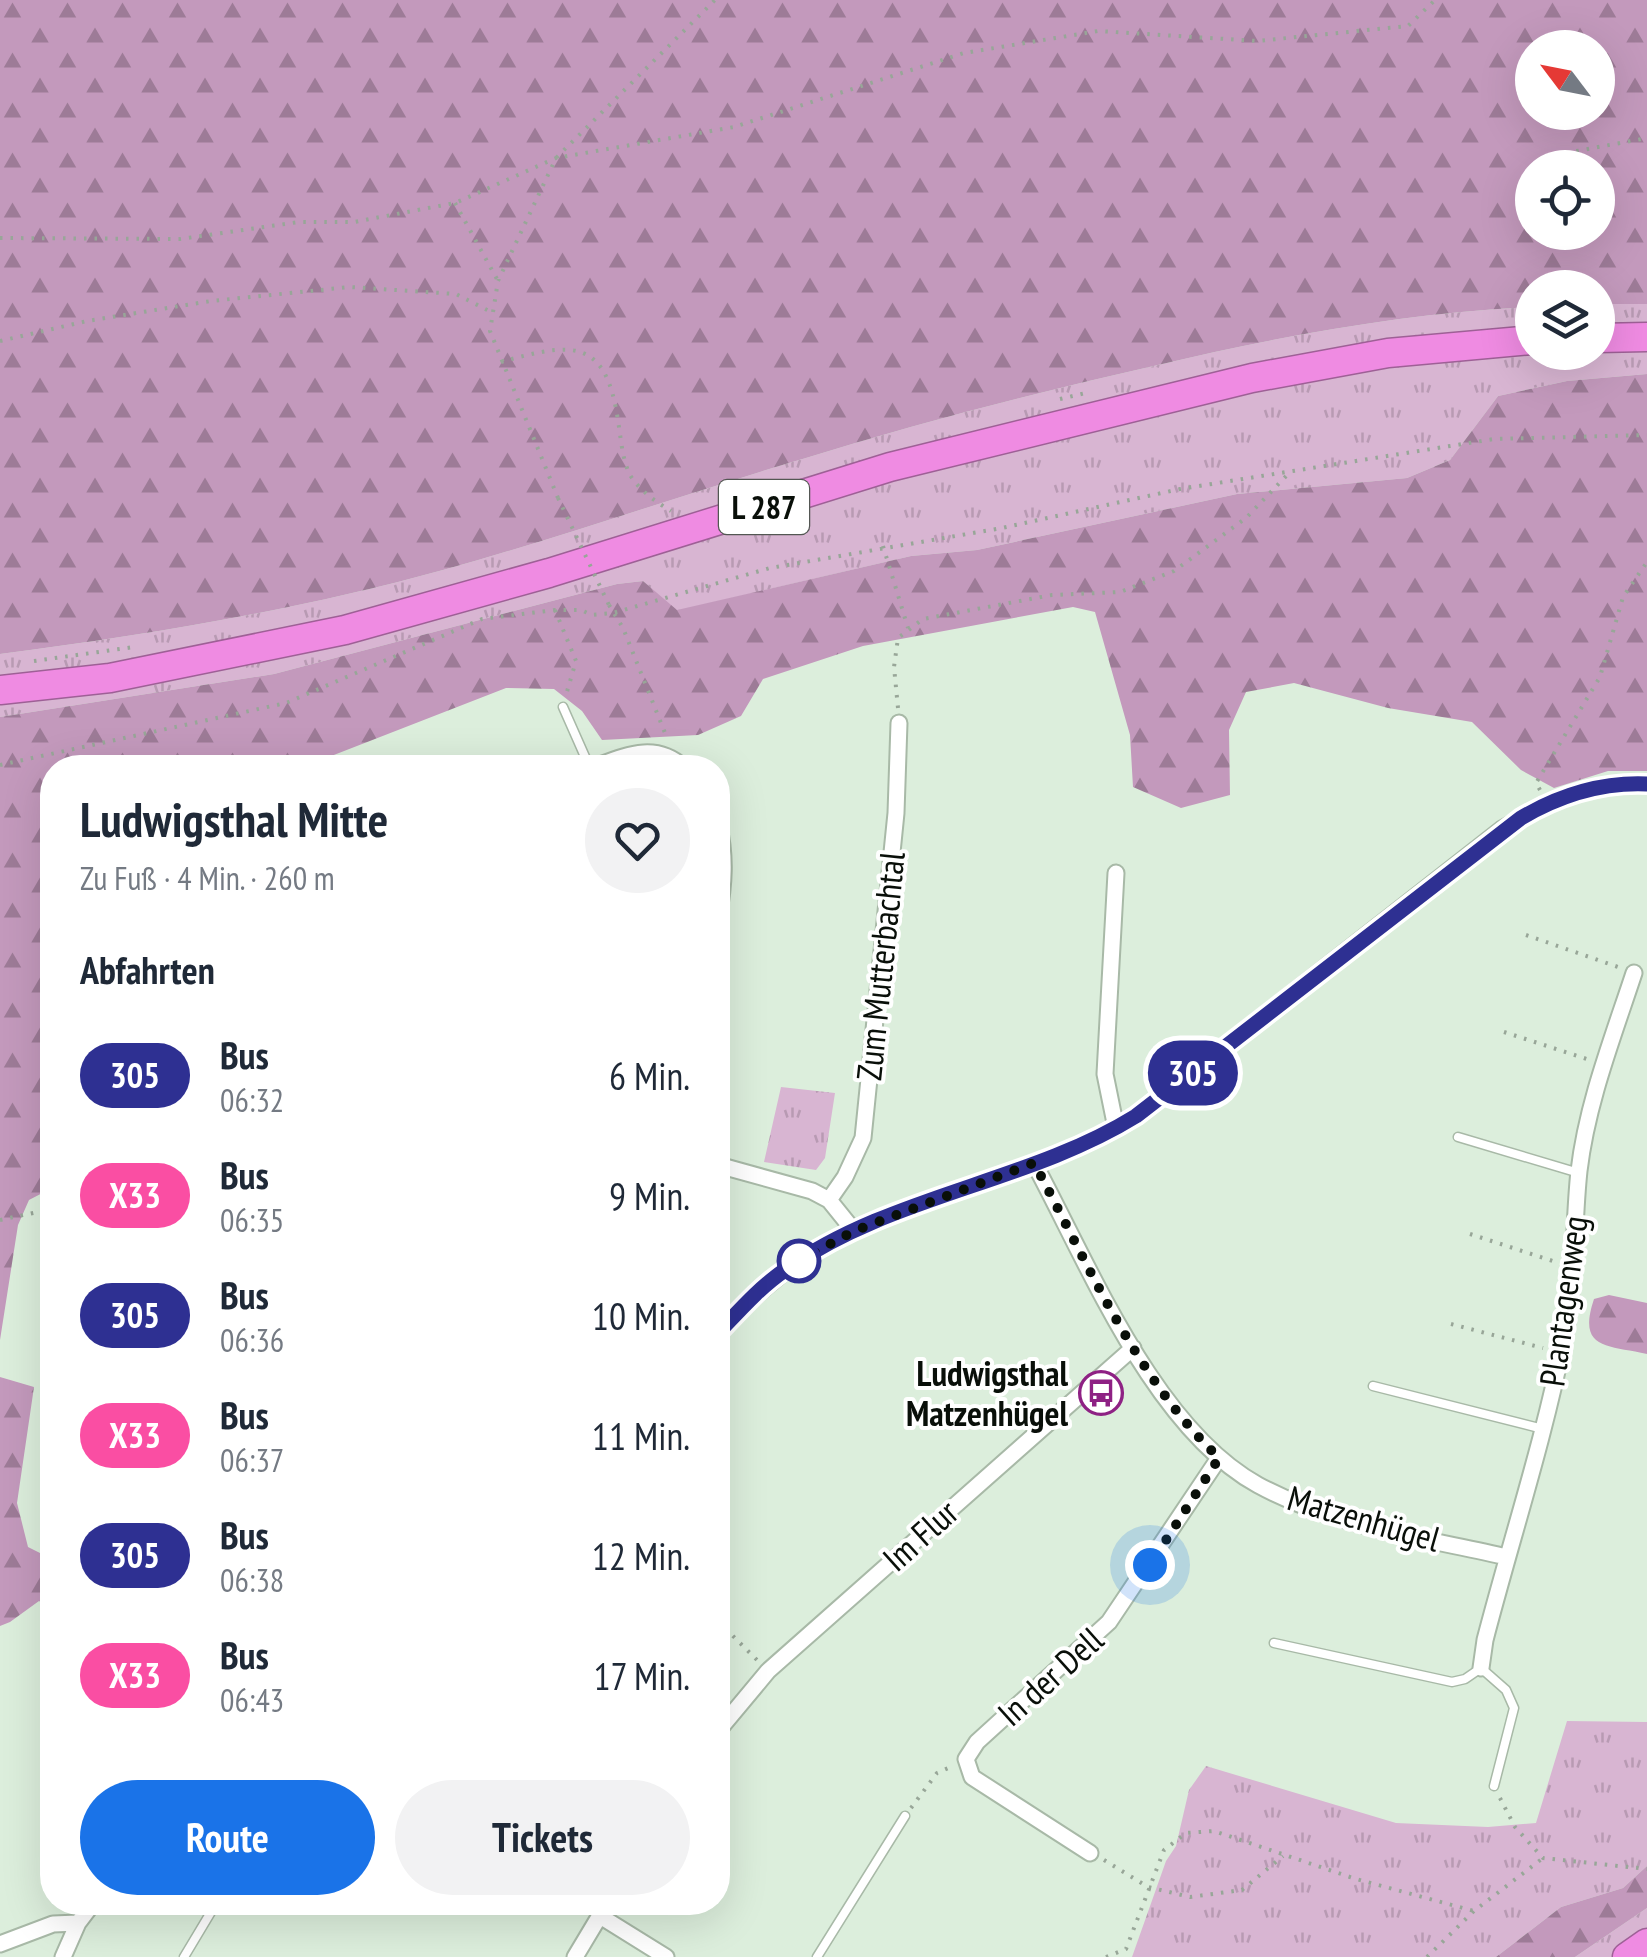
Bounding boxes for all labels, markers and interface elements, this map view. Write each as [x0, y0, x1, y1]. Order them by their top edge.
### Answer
north arrow [1515, 30, 1615, 130]
map controls [1515, 30, 1615, 370]
button: locate [1515, 150, 1615, 250]
button: layers [1515, 270, 1615, 370]
road number: L 287 [719, 480, 809, 534]
text: Ludwigsthal Mitte [80, 788, 388, 850]
button: heart [585, 788, 690, 893]
street label: Zum Mutterbachtal [845, 849, 915, 1083]
text: Zu Fuß · 4 Min. · 260 m [80, 857, 335, 899]
text: Abfahrten [80, 945, 215, 994]
text: Bus [220, 1030, 269, 1079]
line badge: 305 [1136, 1040, 1250, 1106]
text: 305 [1168, 1050, 1218, 1096]
text: 6 Min. [609, 1051, 690, 1100]
text: 305 [110, 1052, 160, 1098]
text: 06:32 [220, 1079, 284, 1121]
text: Bus [220, 1150, 269, 1199]
text: 9 Min. [609, 1171, 690, 1220]
text: X33 [109, 1172, 161, 1218]
text: 06:35 [220, 1199, 284, 1241]
street label: Plantagenweg [1528, 1213, 1598, 1389]
unlabelled marker [778, 1240, 820, 1282]
text: Bus [220, 1270, 269, 1319]
text: 10 Min. [592, 1291, 690, 1340]
text: 305 [110, 1292, 160, 1338]
text: 06:36 [220, 1319, 284, 1361]
place label: Ludwigsthal Matzenhügel [906, 1350, 1068, 1436]
bus stop icon: Ludwigsthal Matzenhügel [1078, 1370, 1124, 1416]
text: Bus [220, 1390, 269, 1439]
text: 11 Min. [592, 1411, 690, 1460]
text: X33 [109, 1412, 161, 1458]
text: 06:37 [220, 1439, 284, 1481]
street label: Matzenhügel [1283, 1474, 1445, 1562]
street label: Im Flur [873, 1489, 968, 1581]
text: Bus [220, 1510, 269, 1559]
text: 12 Min. [592, 1531, 690, 1580]
text: 305 [110, 1532, 160, 1578]
your location [1125, 1540, 1175, 1590]
text: 06:38 [220, 1559, 284, 1601]
street label: In der Dell [988, 1617, 1112, 1735]
text: Bus [220, 1630, 269, 1679]
text: 17 Min. [593, 1651, 690, 1700]
text: X33 [109, 1652, 161, 1698]
text: 06:43 [220, 1679, 284, 1721]
button: Route [80, 1780, 375, 1895]
button: Tickets [395, 1780, 690, 1895]

